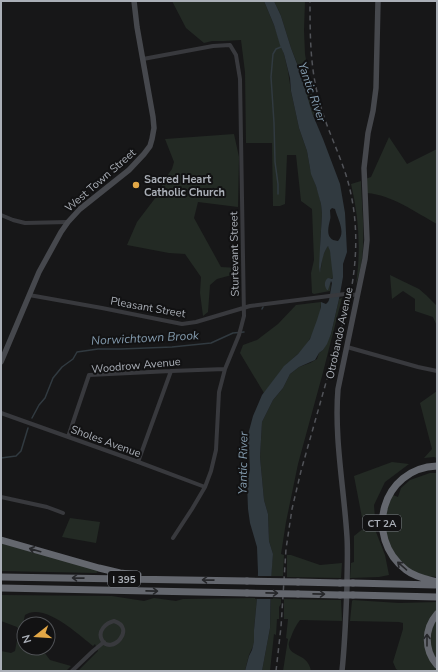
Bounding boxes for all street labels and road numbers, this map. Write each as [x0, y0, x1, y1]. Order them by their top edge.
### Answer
street label: West Town Street [62, 145, 139, 215]
street label: Sturtevant Street [226, 211, 243, 297]
street label: Otrobando Avenue [322, 286, 357, 380]
street label: Pleasant Street [109, 294, 187, 321]
street label: Woodrow Avenue [91, 354, 181, 377]
street label: Sholes Avenue [69, 422, 143, 461]
road number: CT 2A [363, 515, 401, 531]
road number: I 395 [108, 571, 140, 587]

